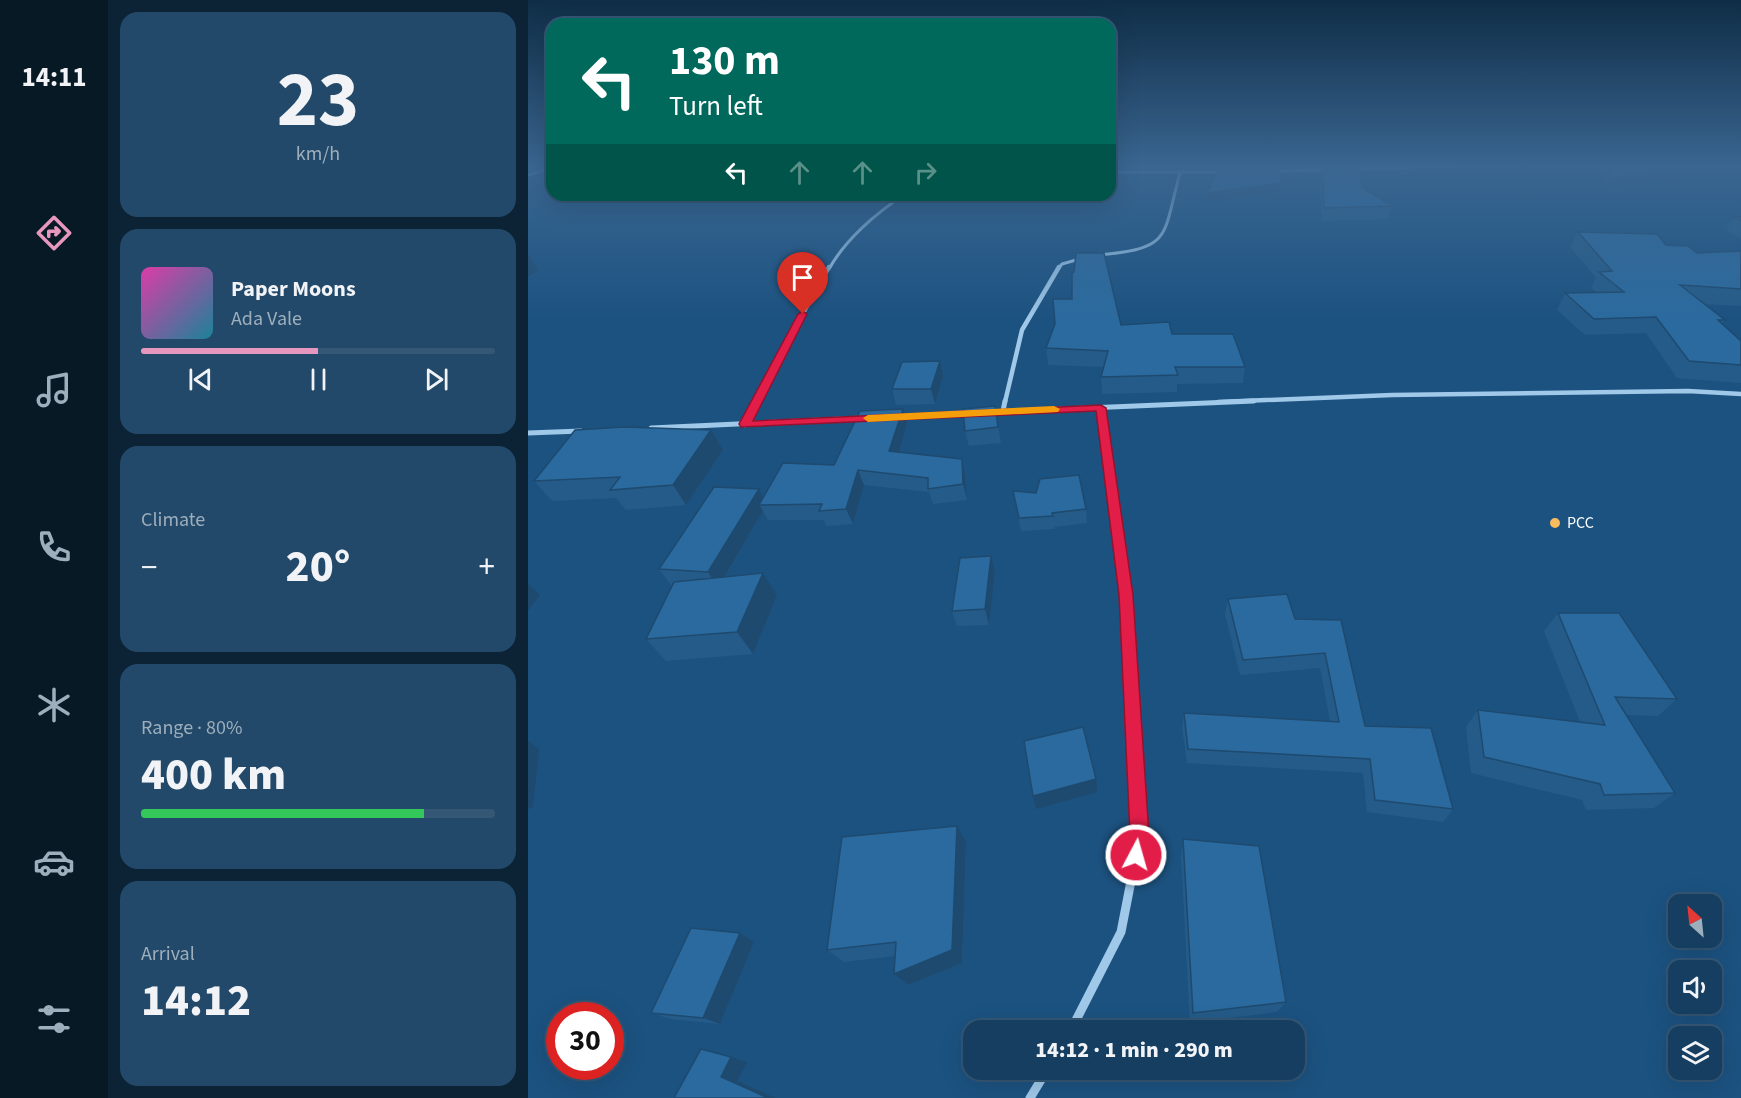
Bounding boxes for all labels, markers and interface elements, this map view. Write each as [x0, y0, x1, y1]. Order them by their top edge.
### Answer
text: 130 m [669, 31, 780, 91]
icon: left [570, 42, 648, 120]
text: 23 [277, 45, 359, 156]
text: 14:11 [21, 58, 87, 97]
text: Turn left [669, 87, 763, 126]
text: km/h [296, 140, 340, 168]
icon: left [720, 156, 753, 189]
icon: ahead [783, 156, 816, 189]
icon: ahead [846, 156, 879, 189]
icon: right [909, 156, 942, 189]
icon: directions [33, 212, 75, 254]
pin [777, 252, 828, 314]
icon: arrive [786, 261, 819, 294]
text: Paper Moons [231, 273, 356, 305]
text: Ada Vale [231, 305, 302, 333]
icon: previous [184, 363, 217, 396]
icon: pause [302, 363, 335, 396]
icon: next [420, 363, 453, 396]
icon: music [33, 369, 75, 411]
text: Climate [141, 506, 205, 534]
place label: PCC [1567, 512, 1594, 534]
marker: PCC [1548, 516, 1562, 530]
icon: phone [33, 526, 75, 568]
text: 20° [286, 535, 350, 599]
text: − [141, 544, 157, 591]
text: + [479, 544, 495, 591]
icon: climate [33, 684, 75, 726]
text: Range · 80% [141, 714, 242, 742]
text: 400 km [141, 743, 286, 807]
position arrow [1104, 823, 1168, 887]
icon: car [33, 841, 75, 883]
north arrow [1668, 894, 1722, 948]
map controls [1668, 894, 1722, 1080]
text: Arrival [141, 940, 195, 968]
button: sound [1668, 960, 1722, 1014]
text: 14:12 [141, 969, 251, 1033]
icon: filters [33, 998, 75, 1040]
speed limit sign: 30 [546, 1002, 624, 1080]
button: layers [1668, 1026, 1722, 1080]
text: 14:12 · 1 min · 290 m [1035, 1034, 1233, 1066]

